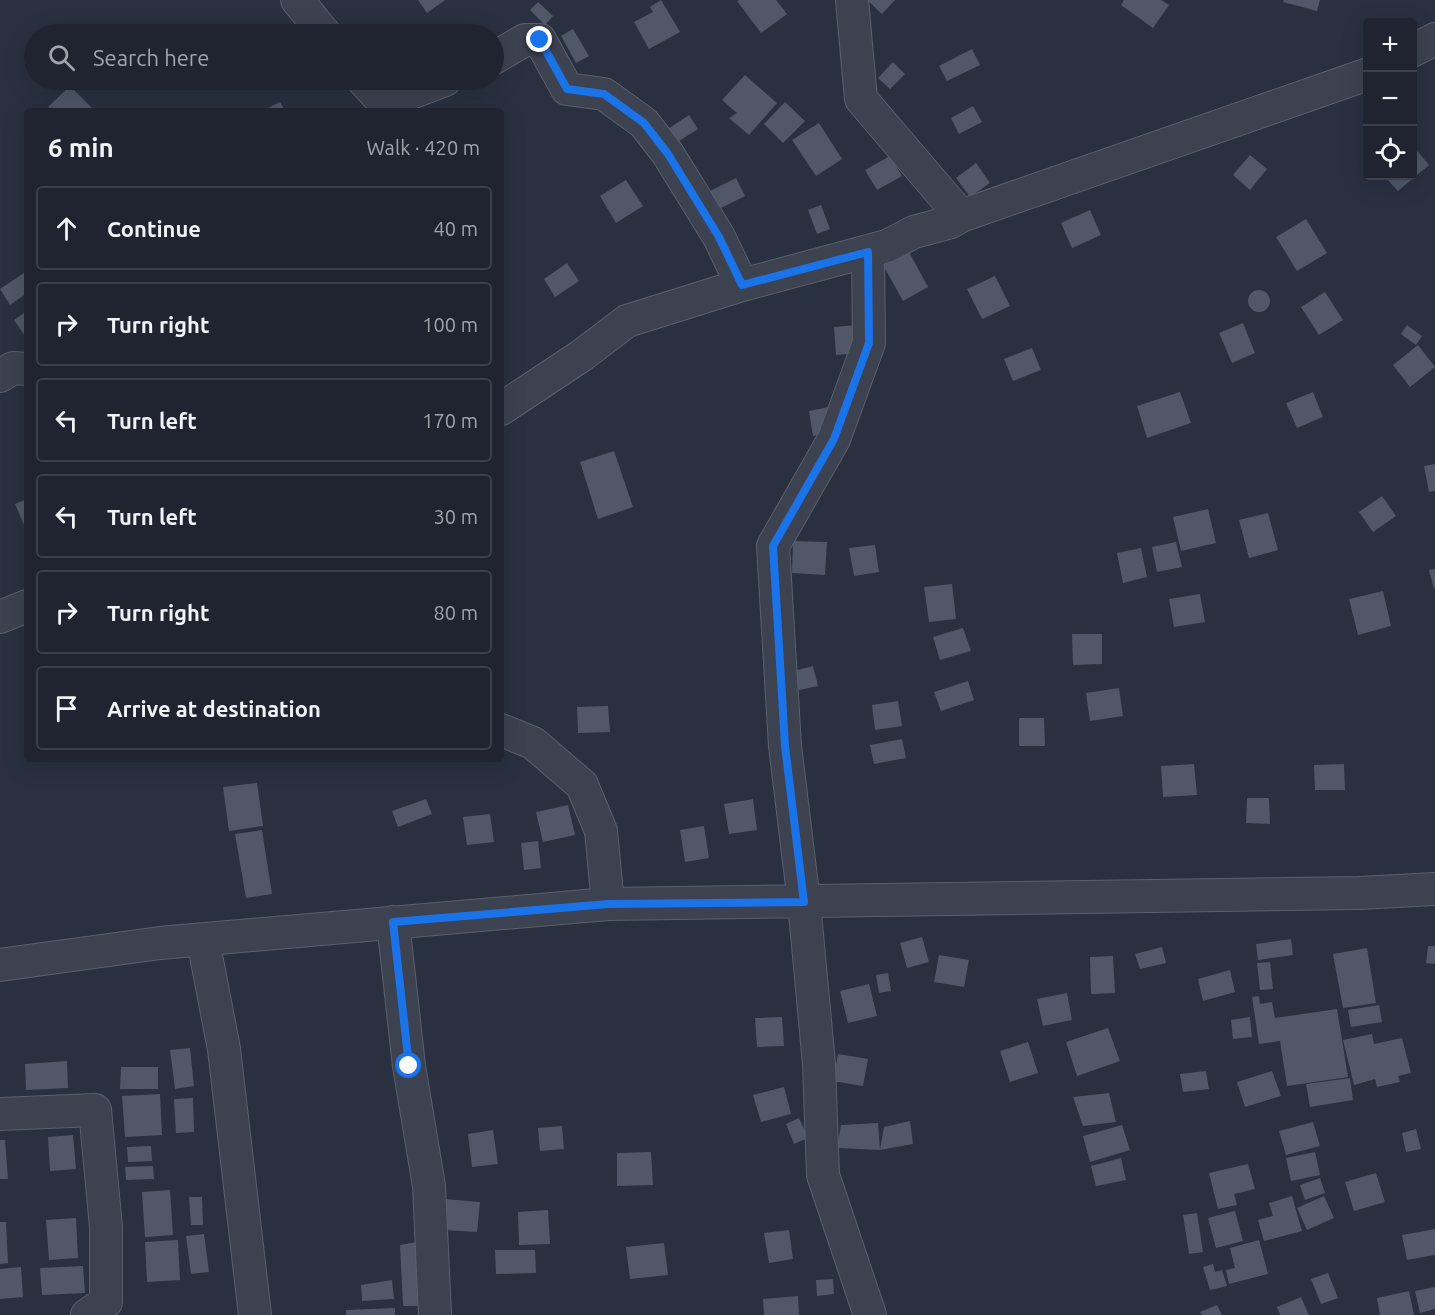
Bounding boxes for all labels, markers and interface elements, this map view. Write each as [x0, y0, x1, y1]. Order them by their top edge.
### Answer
map controls [1363, 18, 1417, 180]
button: + [1363, 18, 1417, 72]
search box [24, 24, 504, 90]
route end [526, 26, 552, 52]
icon: search [45, 41, 78, 74]
text: Search here [93, 45, 209, 70]
button: − [1363, 72, 1417, 126]
button: locate [1363, 126, 1417, 180]
text: 6 min [48, 133, 114, 162]
text: Walk · 420 m [367, 136, 480, 159]
icon: ahead [50, 212, 83, 245]
text: Continue [107, 216, 201, 241]
text: 40 m [434, 217, 478, 240]
icon: right [50, 308, 83, 341]
text: Turn right [107, 312, 209, 337]
text: 100 m [422, 313, 478, 336]
icon: left [50, 404, 83, 437]
text: Turn left [107, 408, 197, 433]
text: 170 m [422, 409, 478, 432]
icon: left [50, 500, 83, 533]
text: Turn left [107, 504, 197, 529]
text: 30 m [434, 505, 478, 528]
icon: right [50, 596, 83, 629]
text: Turn right [107, 600, 209, 625]
text: 80 m [434, 601, 478, 624]
icon: arrive [50, 692, 83, 725]
text: Arrive at destination [107, 696, 321, 721]
route start [395, 1052, 421, 1078]

